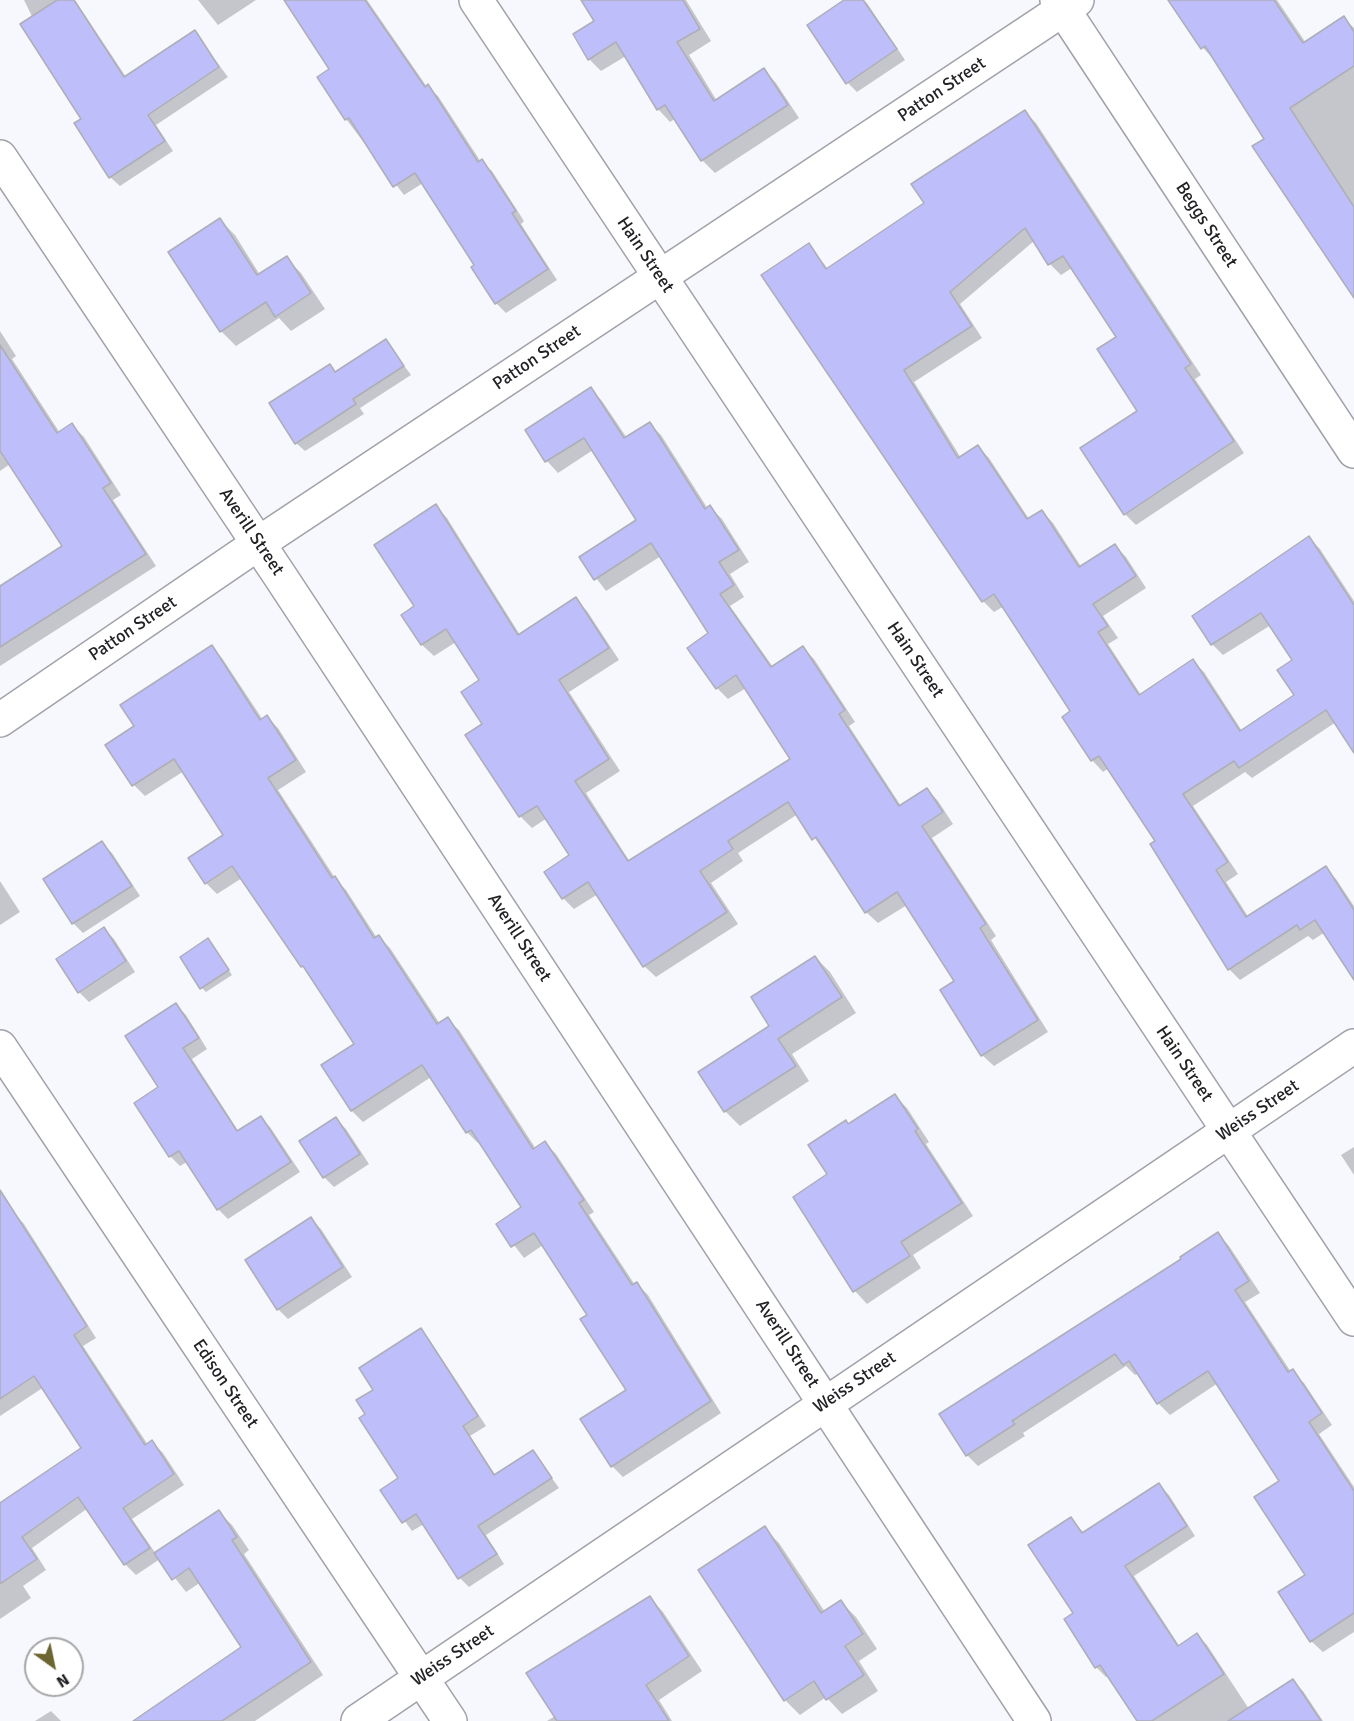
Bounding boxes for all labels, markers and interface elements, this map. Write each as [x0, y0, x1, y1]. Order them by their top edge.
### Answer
street label: Patton Street [894, 53, 990, 127]
street label: Beggs Street [1170, 178, 1242, 272]
street label: Hain Street [612, 213, 678, 297]
street label: Patton Street [489, 321, 585, 395]
street label: Averill Street [214, 484, 288, 580]
street label: Patton Street [85, 592, 181, 666]
street label: Hain Street [882, 618, 948, 702]
street label: Averill Street [483, 890, 555, 986]
street label: Hain Street [1151, 1022, 1217, 1106]
street label: Weiss Street [1213, 1075, 1303, 1147]
street label: Averill Street [751, 1296, 823, 1392]
street label: Edison Street [187, 1336, 263, 1432]
street label: Weiss Street [810, 1347, 900, 1419]
street label: Weiss Street [408, 1620, 498, 1692]
north arrow [24, 1637, 84, 1697]
text: N [53, 1669, 73, 1692]

